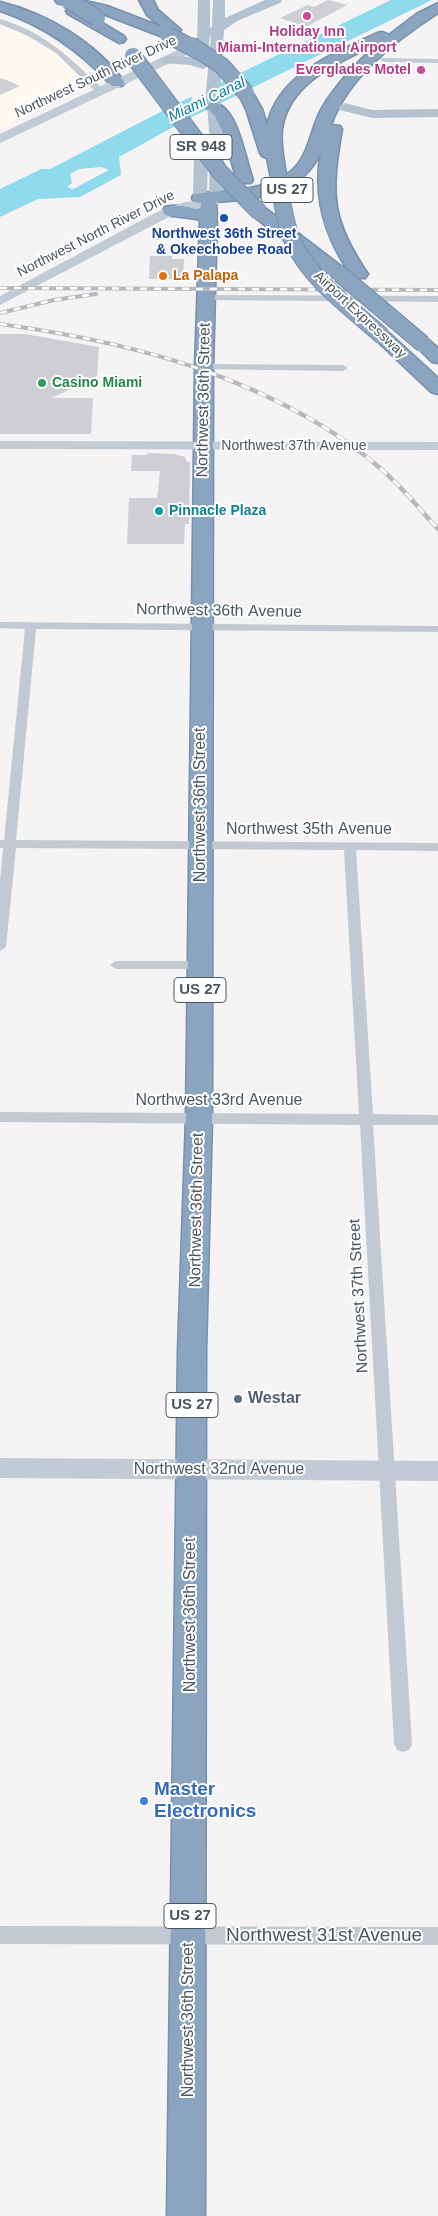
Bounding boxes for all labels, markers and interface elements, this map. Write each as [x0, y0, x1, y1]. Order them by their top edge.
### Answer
marker: Holiday Inn Miami-International Airport [301, 10, 313, 22]
place label: Holiday Inn Miami-International Airport [218, 24, 396, 56]
street label: Northwest South River Drive [12, 32, 180, 122]
place label: Everglades Motel [296, 62, 411, 78]
marker: Everglades Motel [415, 64, 427, 76]
water label: Miami Canal [166, 74, 248, 126]
road number: SR 948 [170, 134, 232, 160]
road number: US 27 [261, 178, 313, 202]
street label: Northwest North River Drive [15, 187, 177, 281]
marker: Northwest 36th Street & Okeechobee Road [218, 212, 230, 224]
place label: Northwest 36th Street & Okeechobee Road [152, 226, 296, 258]
place label: La Palapa [173, 268, 238, 284]
street label: Airport Expressway [310, 268, 410, 362]
marker: La Palapa [157, 270, 169, 282]
street label: Northwest 36th Street [193, 322, 215, 478]
place label: Casino Miami [52, 375, 142, 391]
marker: Casino Miami [36, 377, 48, 389]
street label: Northwest 37th Avenue [221, 438, 367, 454]
place label: Pinnacle Plaza [169, 503, 266, 519]
marker: Pinnacle Plaza [153, 505, 165, 517]
street label: Northwest 36th Avenue [136, 600, 302, 622]
street label: Northwest 36th Street [191, 728, 211, 882]
street label: Northwest 35th Avenue [226, 820, 392, 840]
road number: US 27 [174, 978, 226, 1002]
street label: Northwest 33rd Avenue [136, 1091, 302, 1111]
street label: Northwest 36th Street [186, 1132, 208, 1288]
street label: Northwest 37th Street [345, 1218, 373, 1374]
place label: Westar [248, 1389, 301, 1409]
road number: US 27 [166, 1392, 218, 1418]
marker: Westar [232, 1393, 244, 1405]
street label: Northwest 32nd Avenue [134, 1460, 304, 1480]
street label: Northwest 36th Street [181, 1538, 201, 1692]
place label: Master Electronics [154, 1779, 256, 1823]
marker: Master Electronics [138, 1795, 150, 1807]
road number: US 27 [164, 1904, 216, 1928]
street label: Northwest 31st Avenue [226, 1925, 422, 1947]
street label: Northwest 36th Street [179, 1943, 199, 2097]

